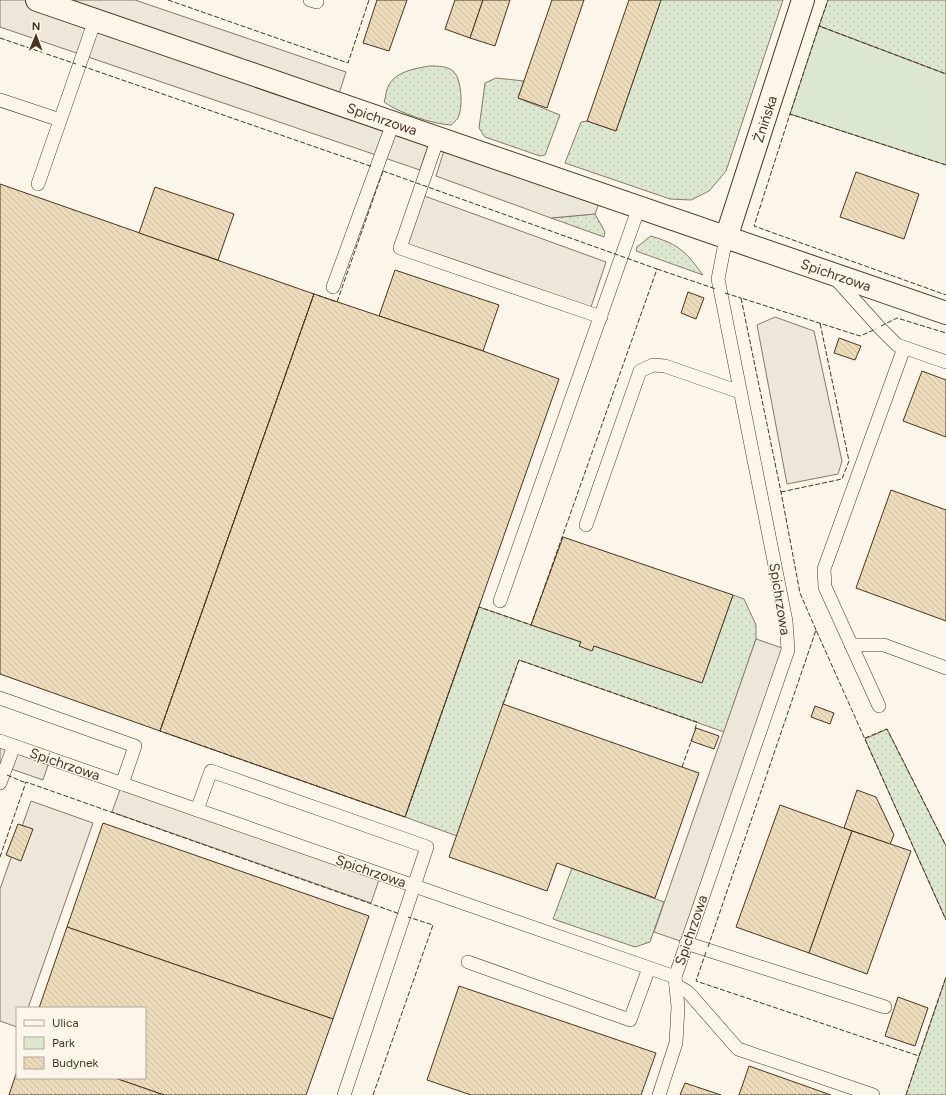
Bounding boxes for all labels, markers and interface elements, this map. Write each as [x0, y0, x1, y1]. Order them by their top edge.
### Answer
north arrow [16, 16, 56, 56]
text: N [32, 20, 41, 33]
street label: Żnińska [750, 94, 781, 145]
street label: Spichrzowa [345, 100, 419, 139]
street label: Spichrzowa [799, 256, 873, 295]
street label: Spichrzowa [765, 562, 794, 636]
street label: Spichrzowa [28, 745, 102, 784]
street label: Spichrzowa [334, 852, 408, 891]
street label: Spichrzowa [672, 893, 711, 967]
legend [16, 1007, 146, 1079]
text: Ulica [52, 1016, 79, 1030]
text: Park [52, 1036, 75, 1050]
text: Budynek [52, 1056, 99, 1070]

